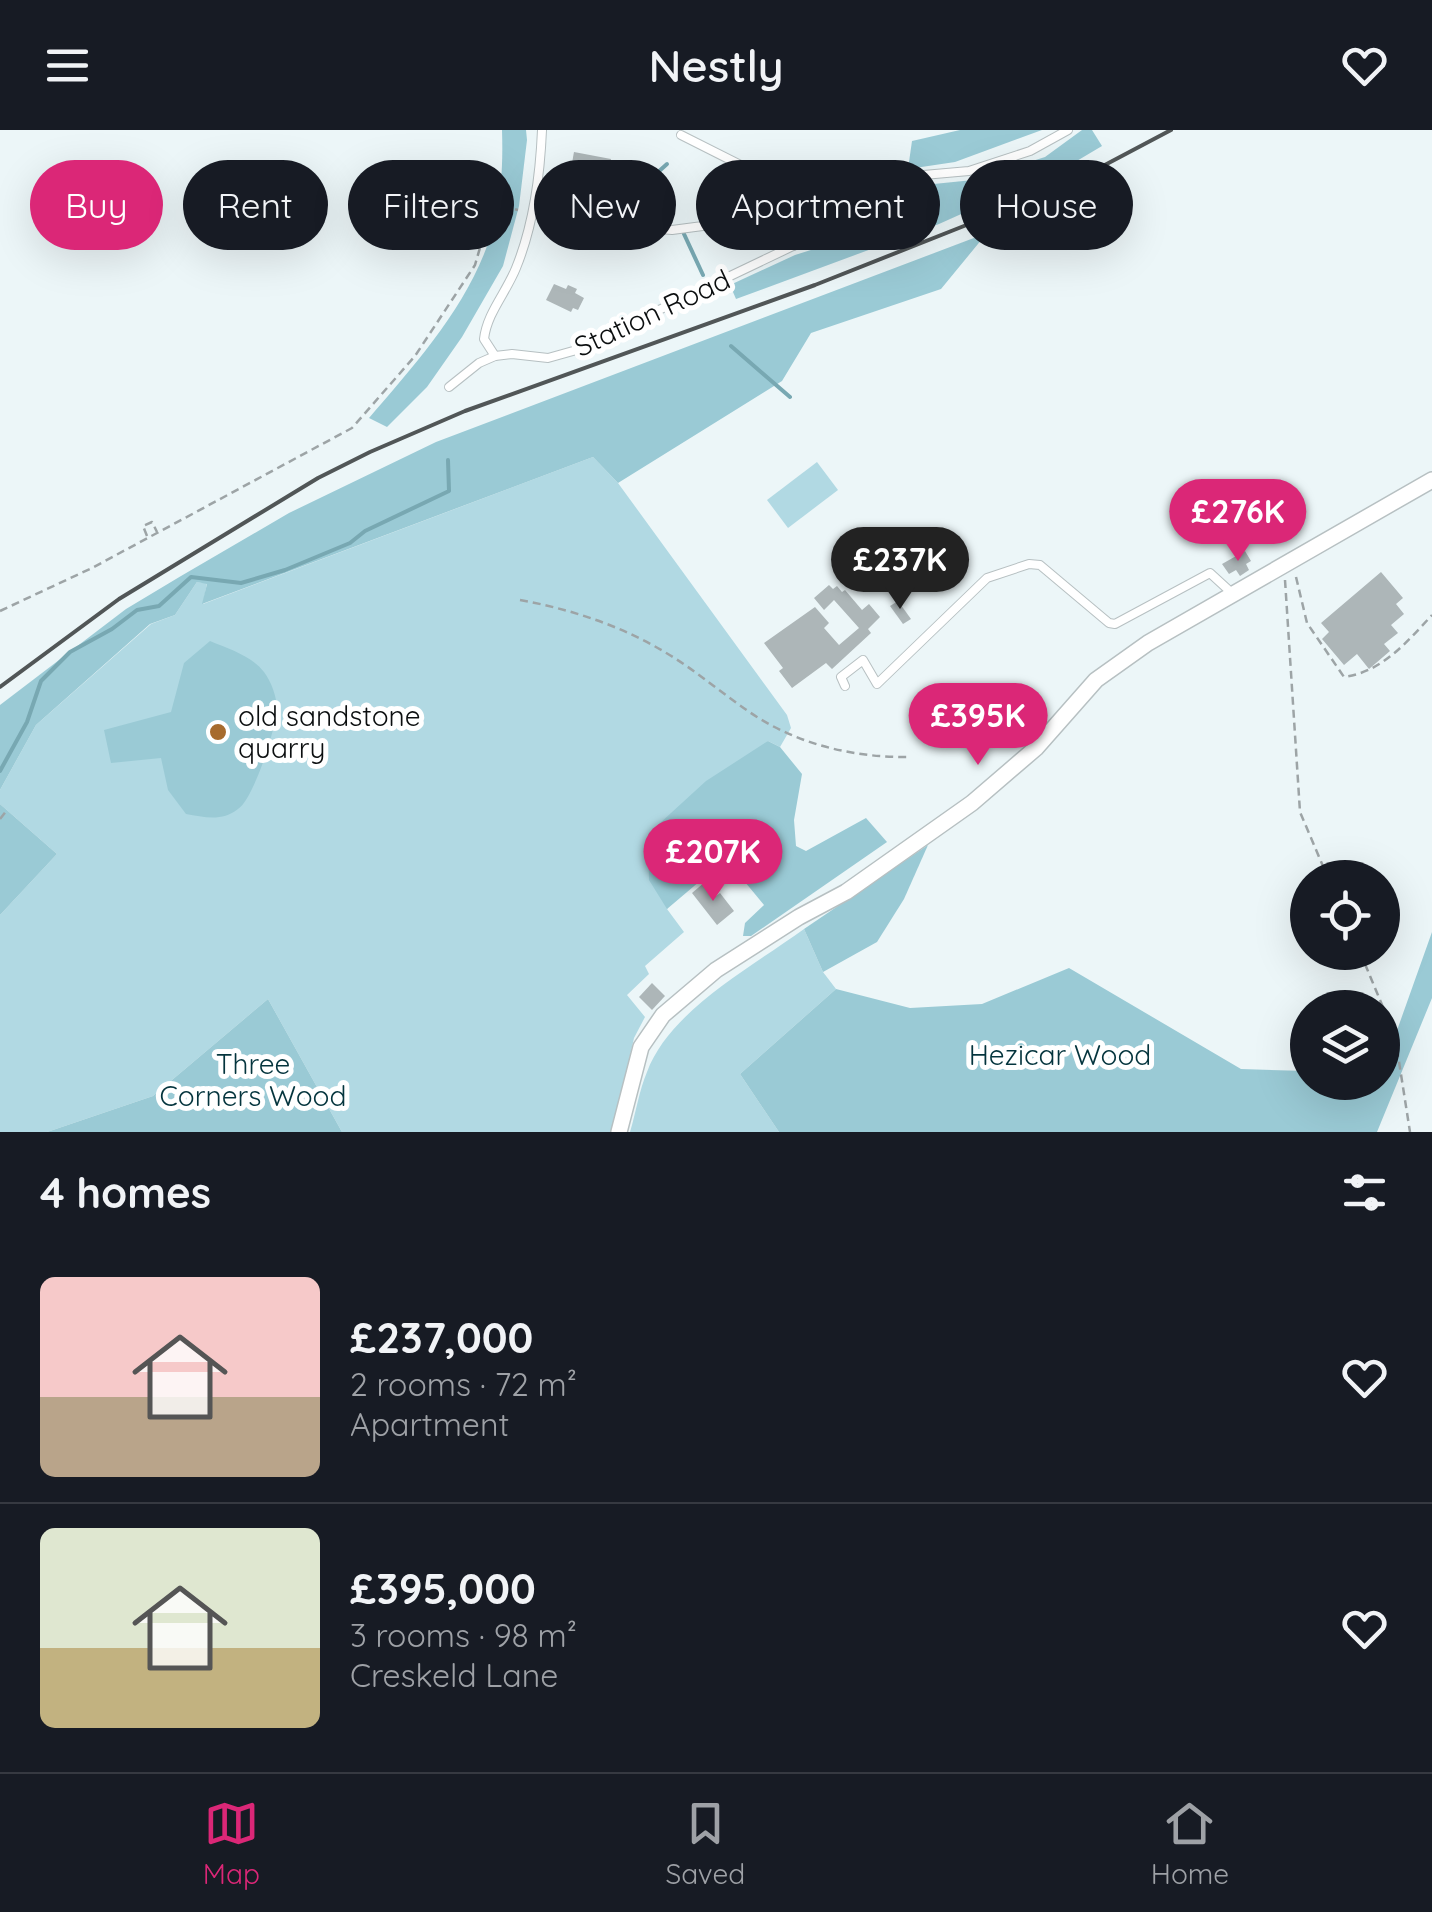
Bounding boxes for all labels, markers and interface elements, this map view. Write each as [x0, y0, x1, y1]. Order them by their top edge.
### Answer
text: Nestly [648, 37, 784, 93]
icon: menu [40, 38, 95, 93]
icon: heart [1337, 38, 1392, 93]
chip: Buy [30, 160, 163, 250]
chip: Rent [183, 160, 328, 250]
chip: Filters [348, 160, 514, 250]
chip: New [534, 160, 676, 250]
chip: Apartment [696, 160, 940, 250]
chip: House [960, 160, 1133, 250]
street label: Station Road [568, 261, 735, 364]
pin: £276K [1168, 479, 1308, 564]
text: £276K [1191, 491, 1285, 531]
pin: £237K [830, 527, 970, 612]
text: £237K [853, 539, 947, 579]
pin: £395K [908, 683, 1048, 768]
text: £395K [931, 695, 1025, 735]
place label: old sandstone quarry [238, 698, 421, 765]
marker: old sandstone quarry [207, 721, 229, 743]
pin: £207K [643, 819, 783, 904]
text: £207K [665, 831, 761, 871]
map controls [1290, 860, 1400, 1100]
button: locate [1290, 860, 1400, 970]
button: layers [1290, 990, 1400, 1100]
park label: Hezicar Wood [969, 1037, 1151, 1072]
park label: Three Corners Wood [160, 1046, 346, 1113]
icon: filters [1337, 1165, 1392, 1220]
text: 4 homes [40, 1166, 211, 1219]
text: £237,000 [350, 1311, 533, 1364]
icon: home [120, 1317, 240, 1437]
icon: heart [1337, 1350, 1392, 1405]
text: 2 rooms · 72 m² [350, 1364, 577, 1404]
text: Apartment [350, 1404, 509, 1444]
text: £395,000 [350, 1562, 536, 1615]
icon: home [120, 1568, 240, 1688]
icon: heart [1337, 1601, 1392, 1656]
text: 3 rooms · 98 m² [350, 1615, 577, 1655]
text: Creskeld Lane [350, 1655, 558, 1695]
tab: Map [203, 1796, 260, 1891]
tab: Saved [665, 1796, 745, 1891]
tab: Home [1151, 1796, 1229, 1891]

